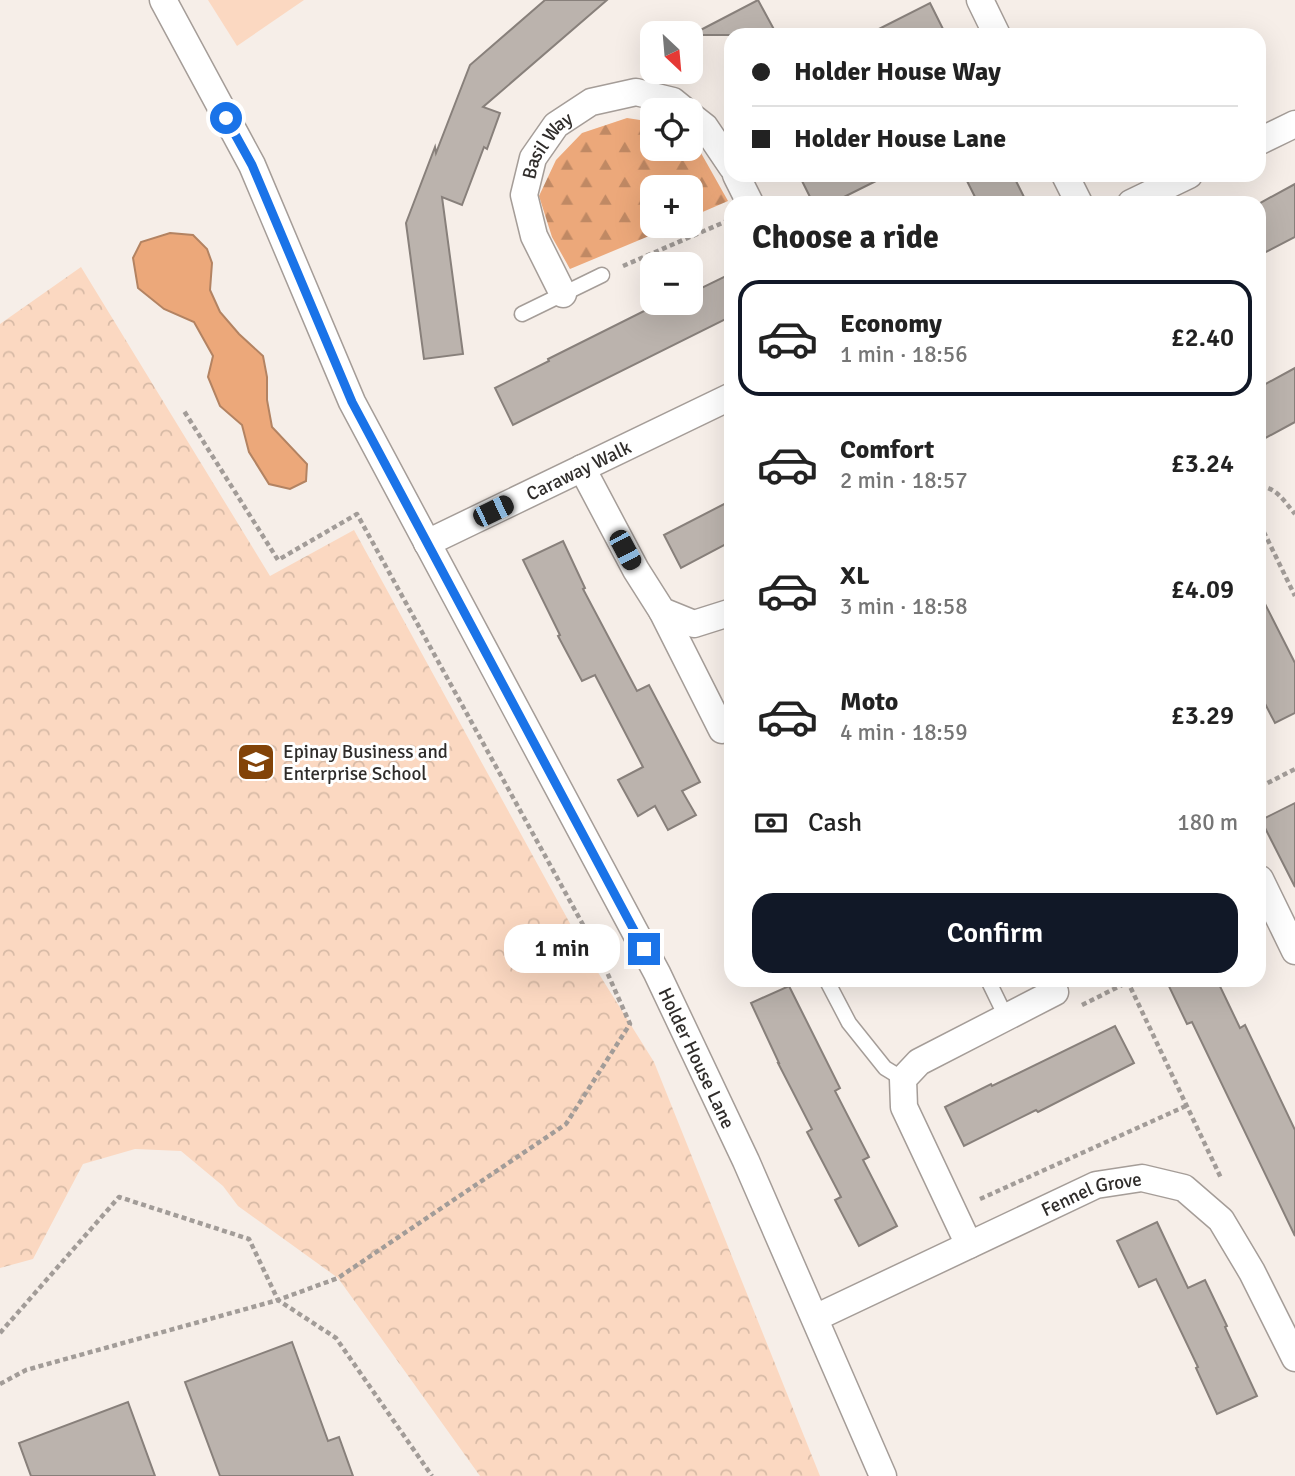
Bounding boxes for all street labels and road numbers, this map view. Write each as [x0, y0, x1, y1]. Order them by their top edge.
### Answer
street label: Basil Way [517, 107, 577, 182]
street label: Caraway Walk [522, 435, 636, 506]
street label: Holder House Lane [653, 984, 740, 1133]
street label: Fennel Grove [1037, 1167, 1143, 1222]

